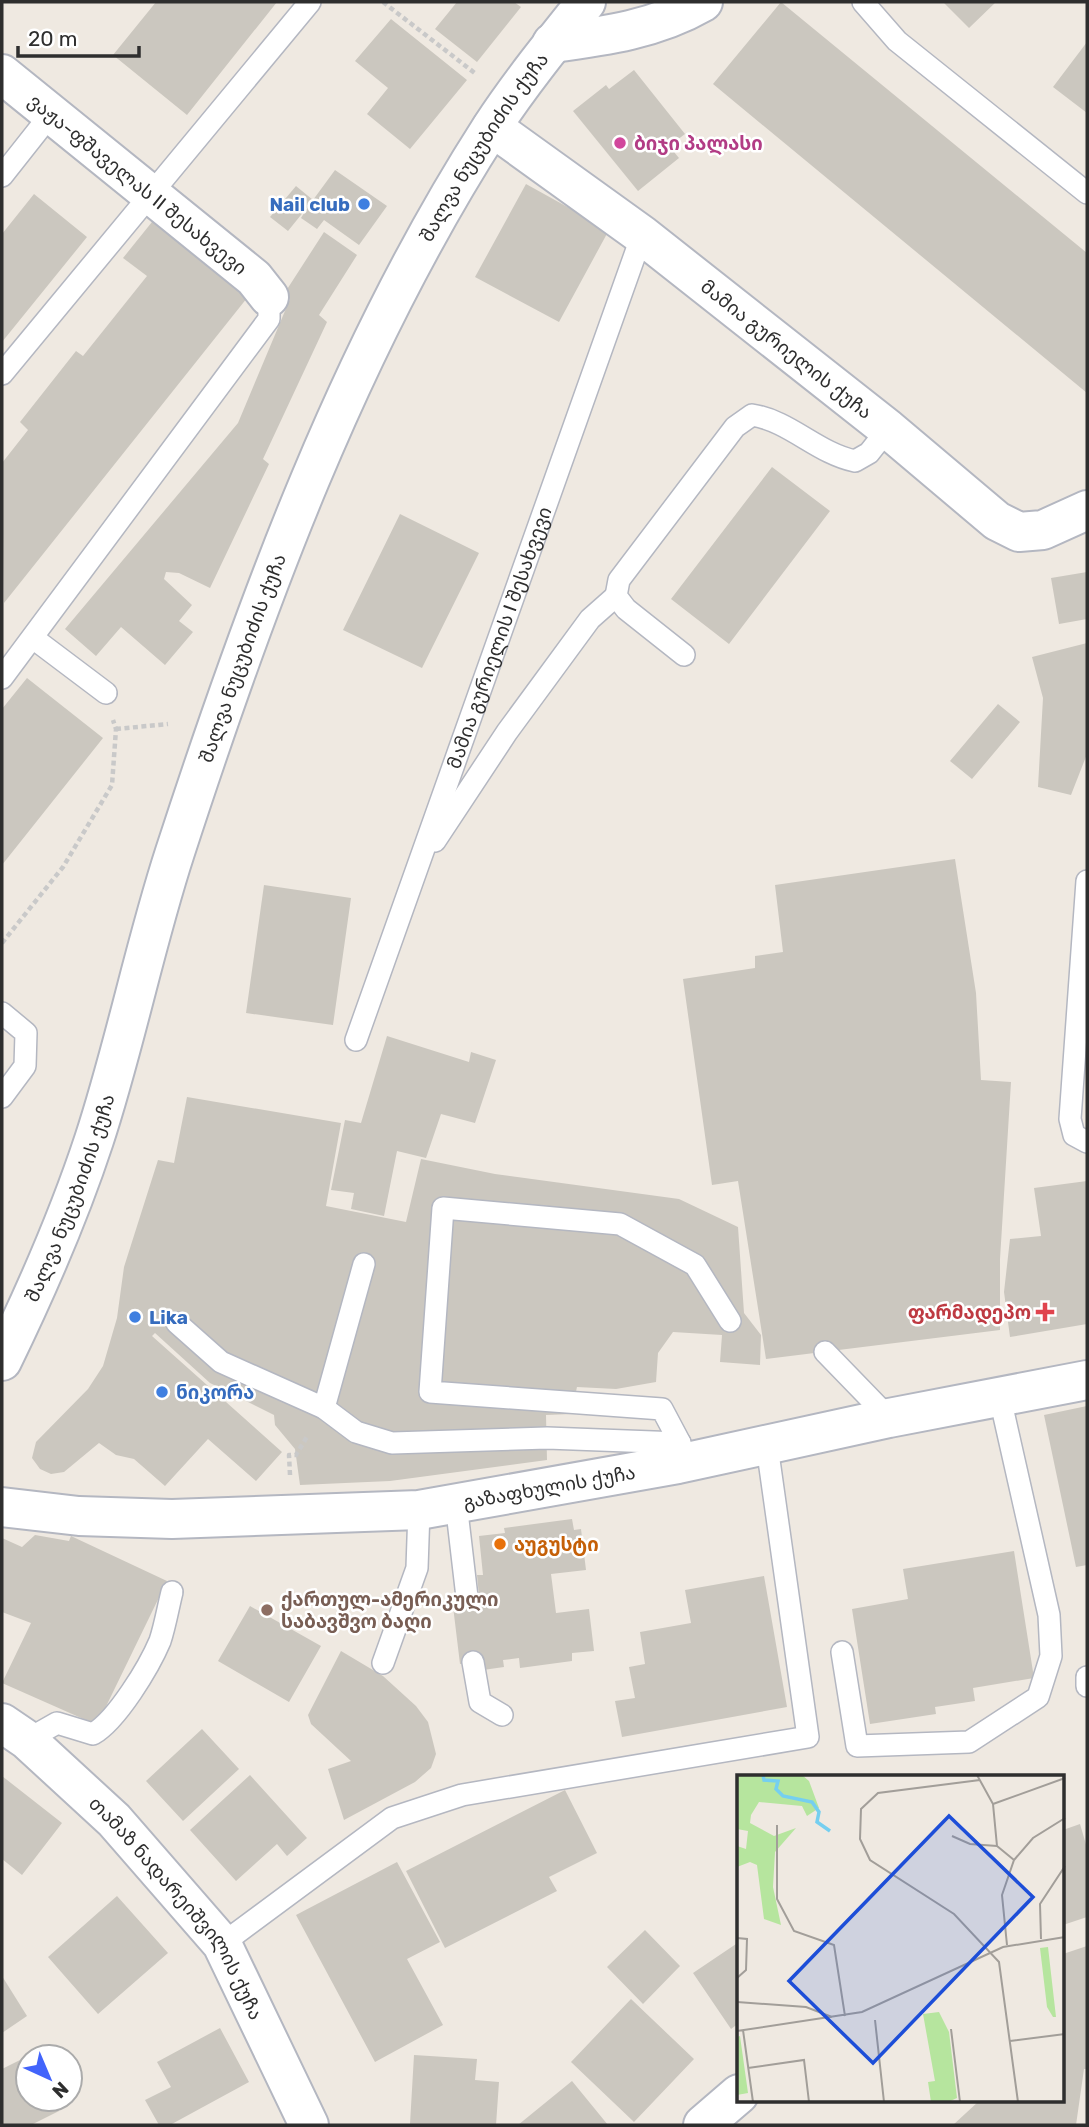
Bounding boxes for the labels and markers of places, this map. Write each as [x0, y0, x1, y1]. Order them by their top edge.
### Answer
place label: ბიჯი პალასი [634, 132, 763, 155]
marker: ბიჯი პალასი [612, 135, 628, 151]
place label: Nail club [269, 193, 350, 216]
marker: Nail club [356, 196, 372, 212]
place label: ფარმადეპო [908, 1301, 1031, 1325]
marker: ფარმადეპო [1037, 1304, 1053, 1320]
place label: Lika [149, 1306, 188, 1329]
marker: Lika [127, 1309, 143, 1325]
place label: ნიკორა [176, 1381, 254, 1404]
marker: ნიკორა [154, 1384, 170, 1400]
place label: აუგუსტი [514, 1533, 599, 1556]
marker: აუგუსტი [492, 1536, 508, 1552]
place label: ქართულ-ამერიკული საბავშვო ბაღი [281, 1588, 499, 1634]
marker: ქართულ-ამერიკული საბავშვო ბაღი [259, 1602, 275, 1618]

